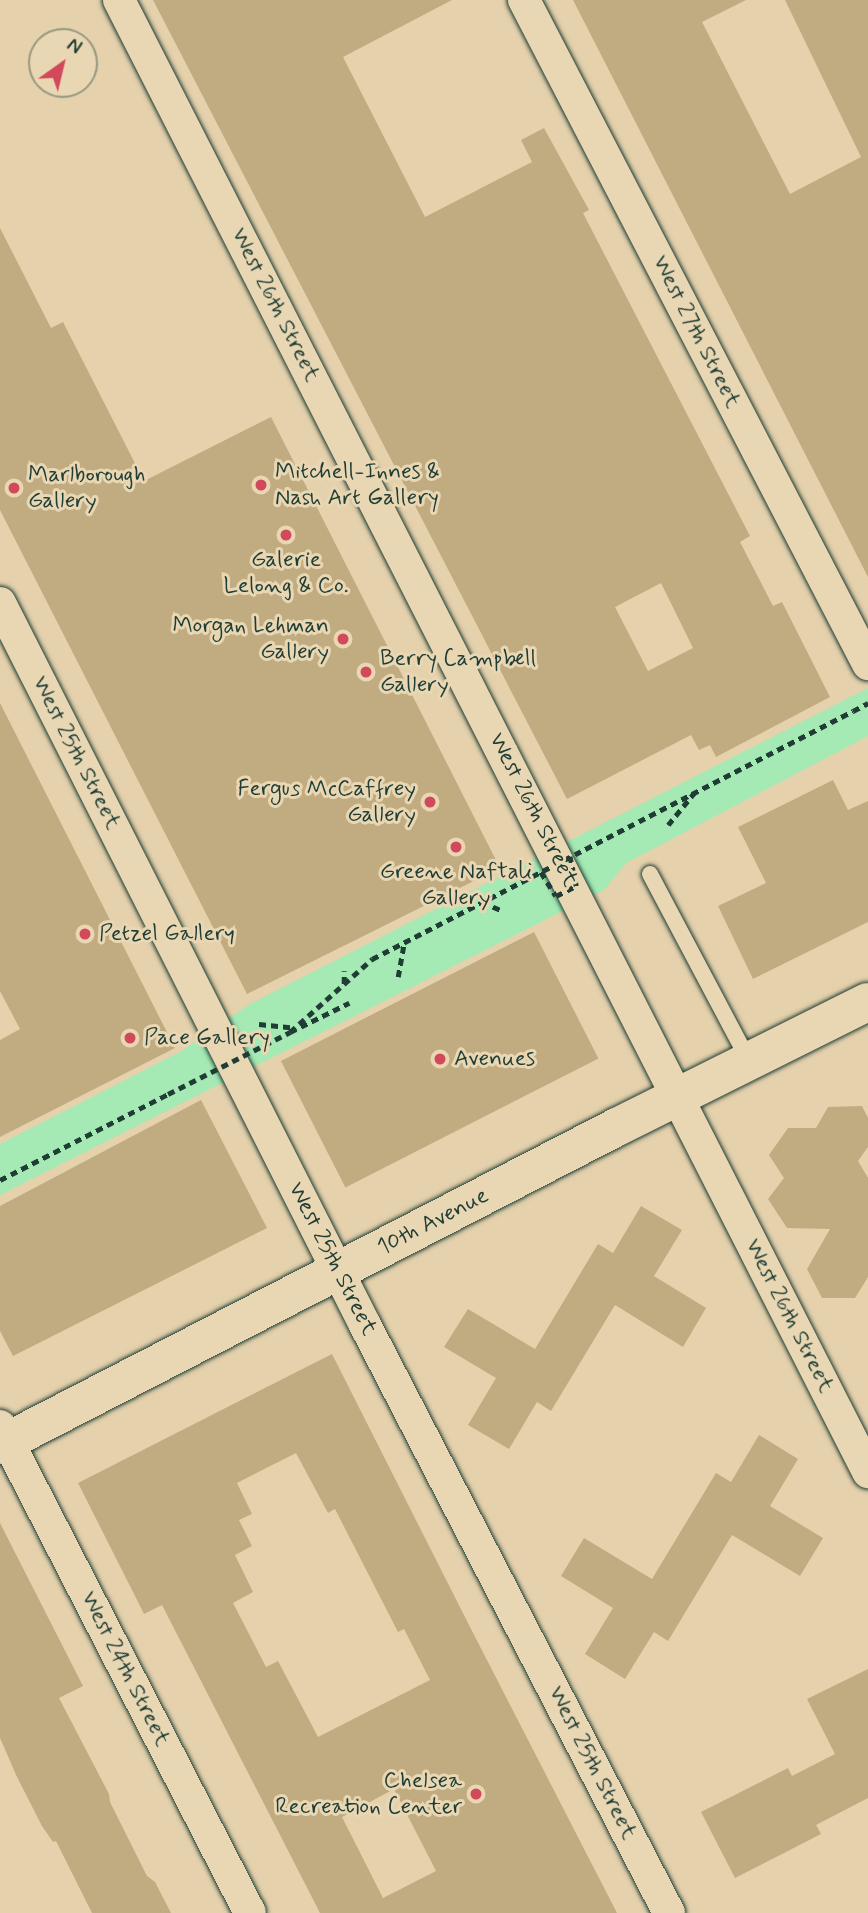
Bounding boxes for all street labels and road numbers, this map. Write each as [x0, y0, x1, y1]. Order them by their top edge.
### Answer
street label: West 26th Street [224, 224, 326, 386]
street label: West 27th Street [646, 251, 746, 413]
street label: West 25th Street [25, 672, 127, 834]
street label: West 26th Street [482, 729, 584, 891]
street label: West 25th Street [281, 1178, 383, 1340]
street label: 10th Avenue [373, 1182, 493, 1262]
street label: West 26th Street [738, 1235, 840, 1397]
street label: West 24th Street [74, 1587, 176, 1751]
street label: West 25th Street [541, 1682, 643, 1844]

